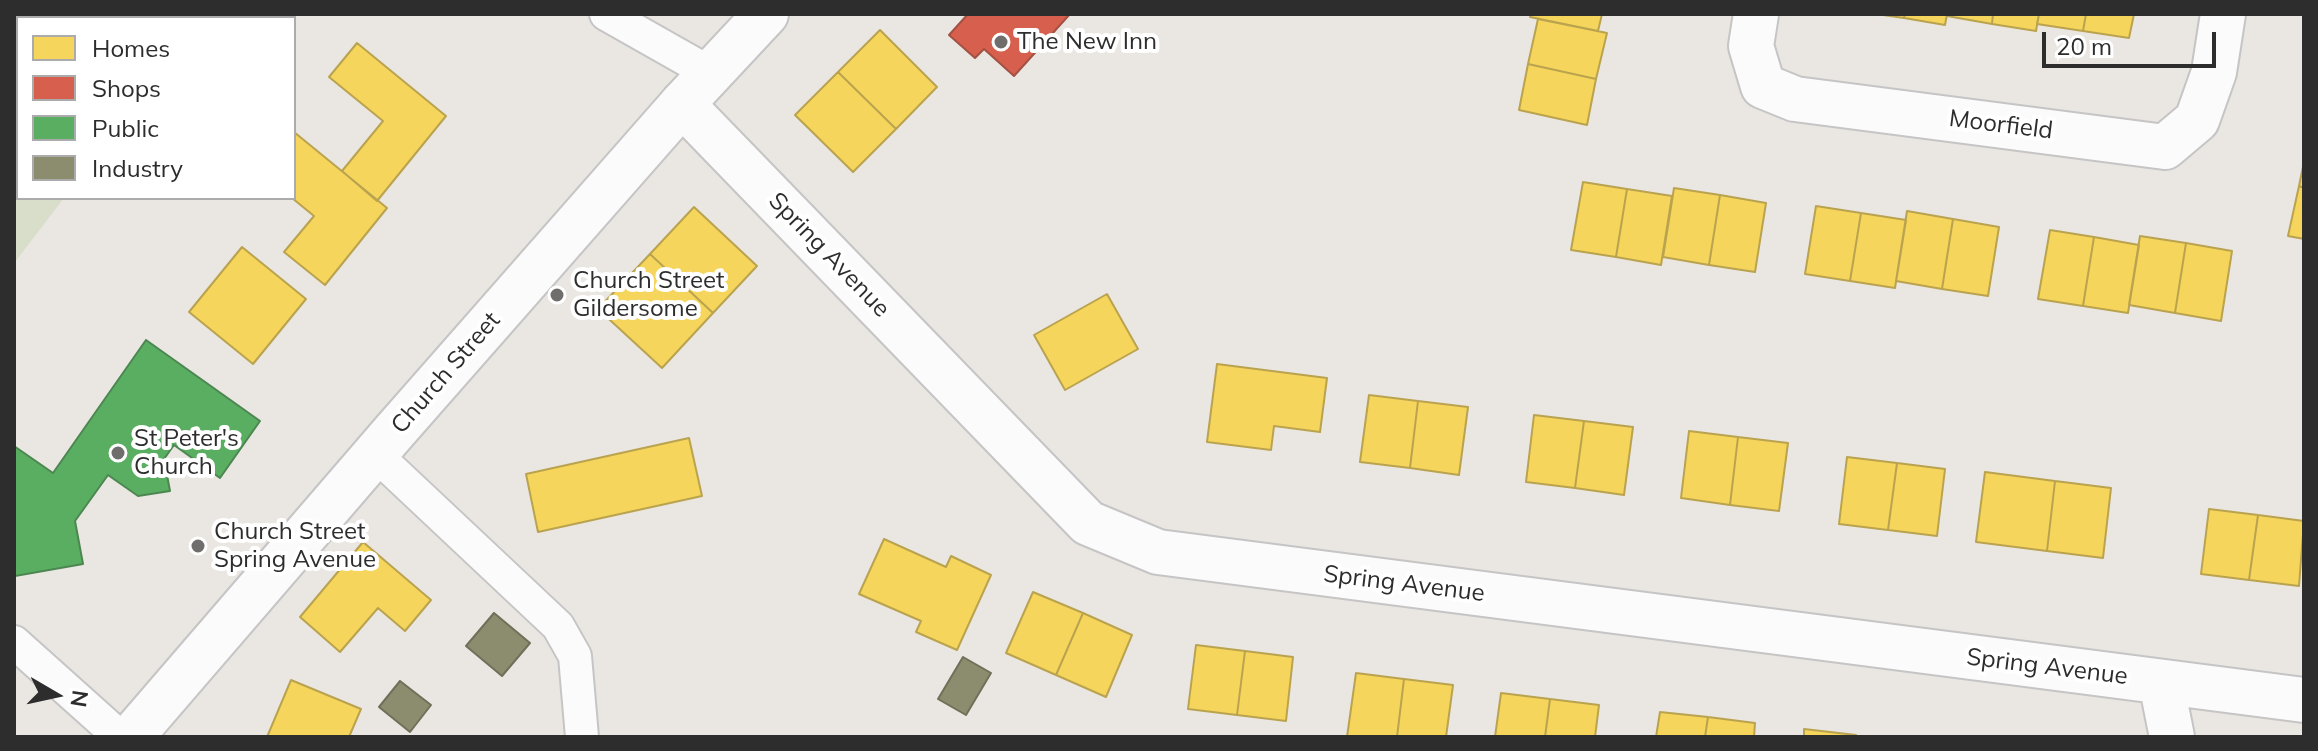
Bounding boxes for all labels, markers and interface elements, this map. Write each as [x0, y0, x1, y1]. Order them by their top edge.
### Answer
legend [16, 16, 296, 200]
scale bar [2046, 16, 2220, 66]
place label: The New Inn [1017, 28, 1157, 56]
text: 20 m [2056, 31, 2112, 61]
text: Homes [92, 33, 170, 63]
marker: The New Inn [992, 33, 1010, 51]
text: Shops [92, 73, 161, 103]
street label: Moorfield [1947, 104, 2055, 146]
text: Public [92, 113, 159, 143]
text: Industry [92, 153, 183, 183]
street label: Spring Avenue [762, 187, 896, 323]
place label: Church Street Gildersome [573, 267, 724, 323]
marker: Church Street Gildersome [548, 286, 566, 304]
street label: Church Street [385, 306, 507, 440]
place label: St Peter's Church [134, 425, 239, 481]
marker: St Peter's Church [109, 444, 127, 462]
place label: Church Street Spring Avenue [214, 518, 376, 574]
marker: Church Street Spring Avenue [189, 537, 207, 555]
street label: Spring Avenue [1322, 560, 1486, 608]
street label: Spring Avenue [1965, 643, 2129, 691]
north arrow [16, 655, 96, 735]
text: N [65, 688, 95, 709]

